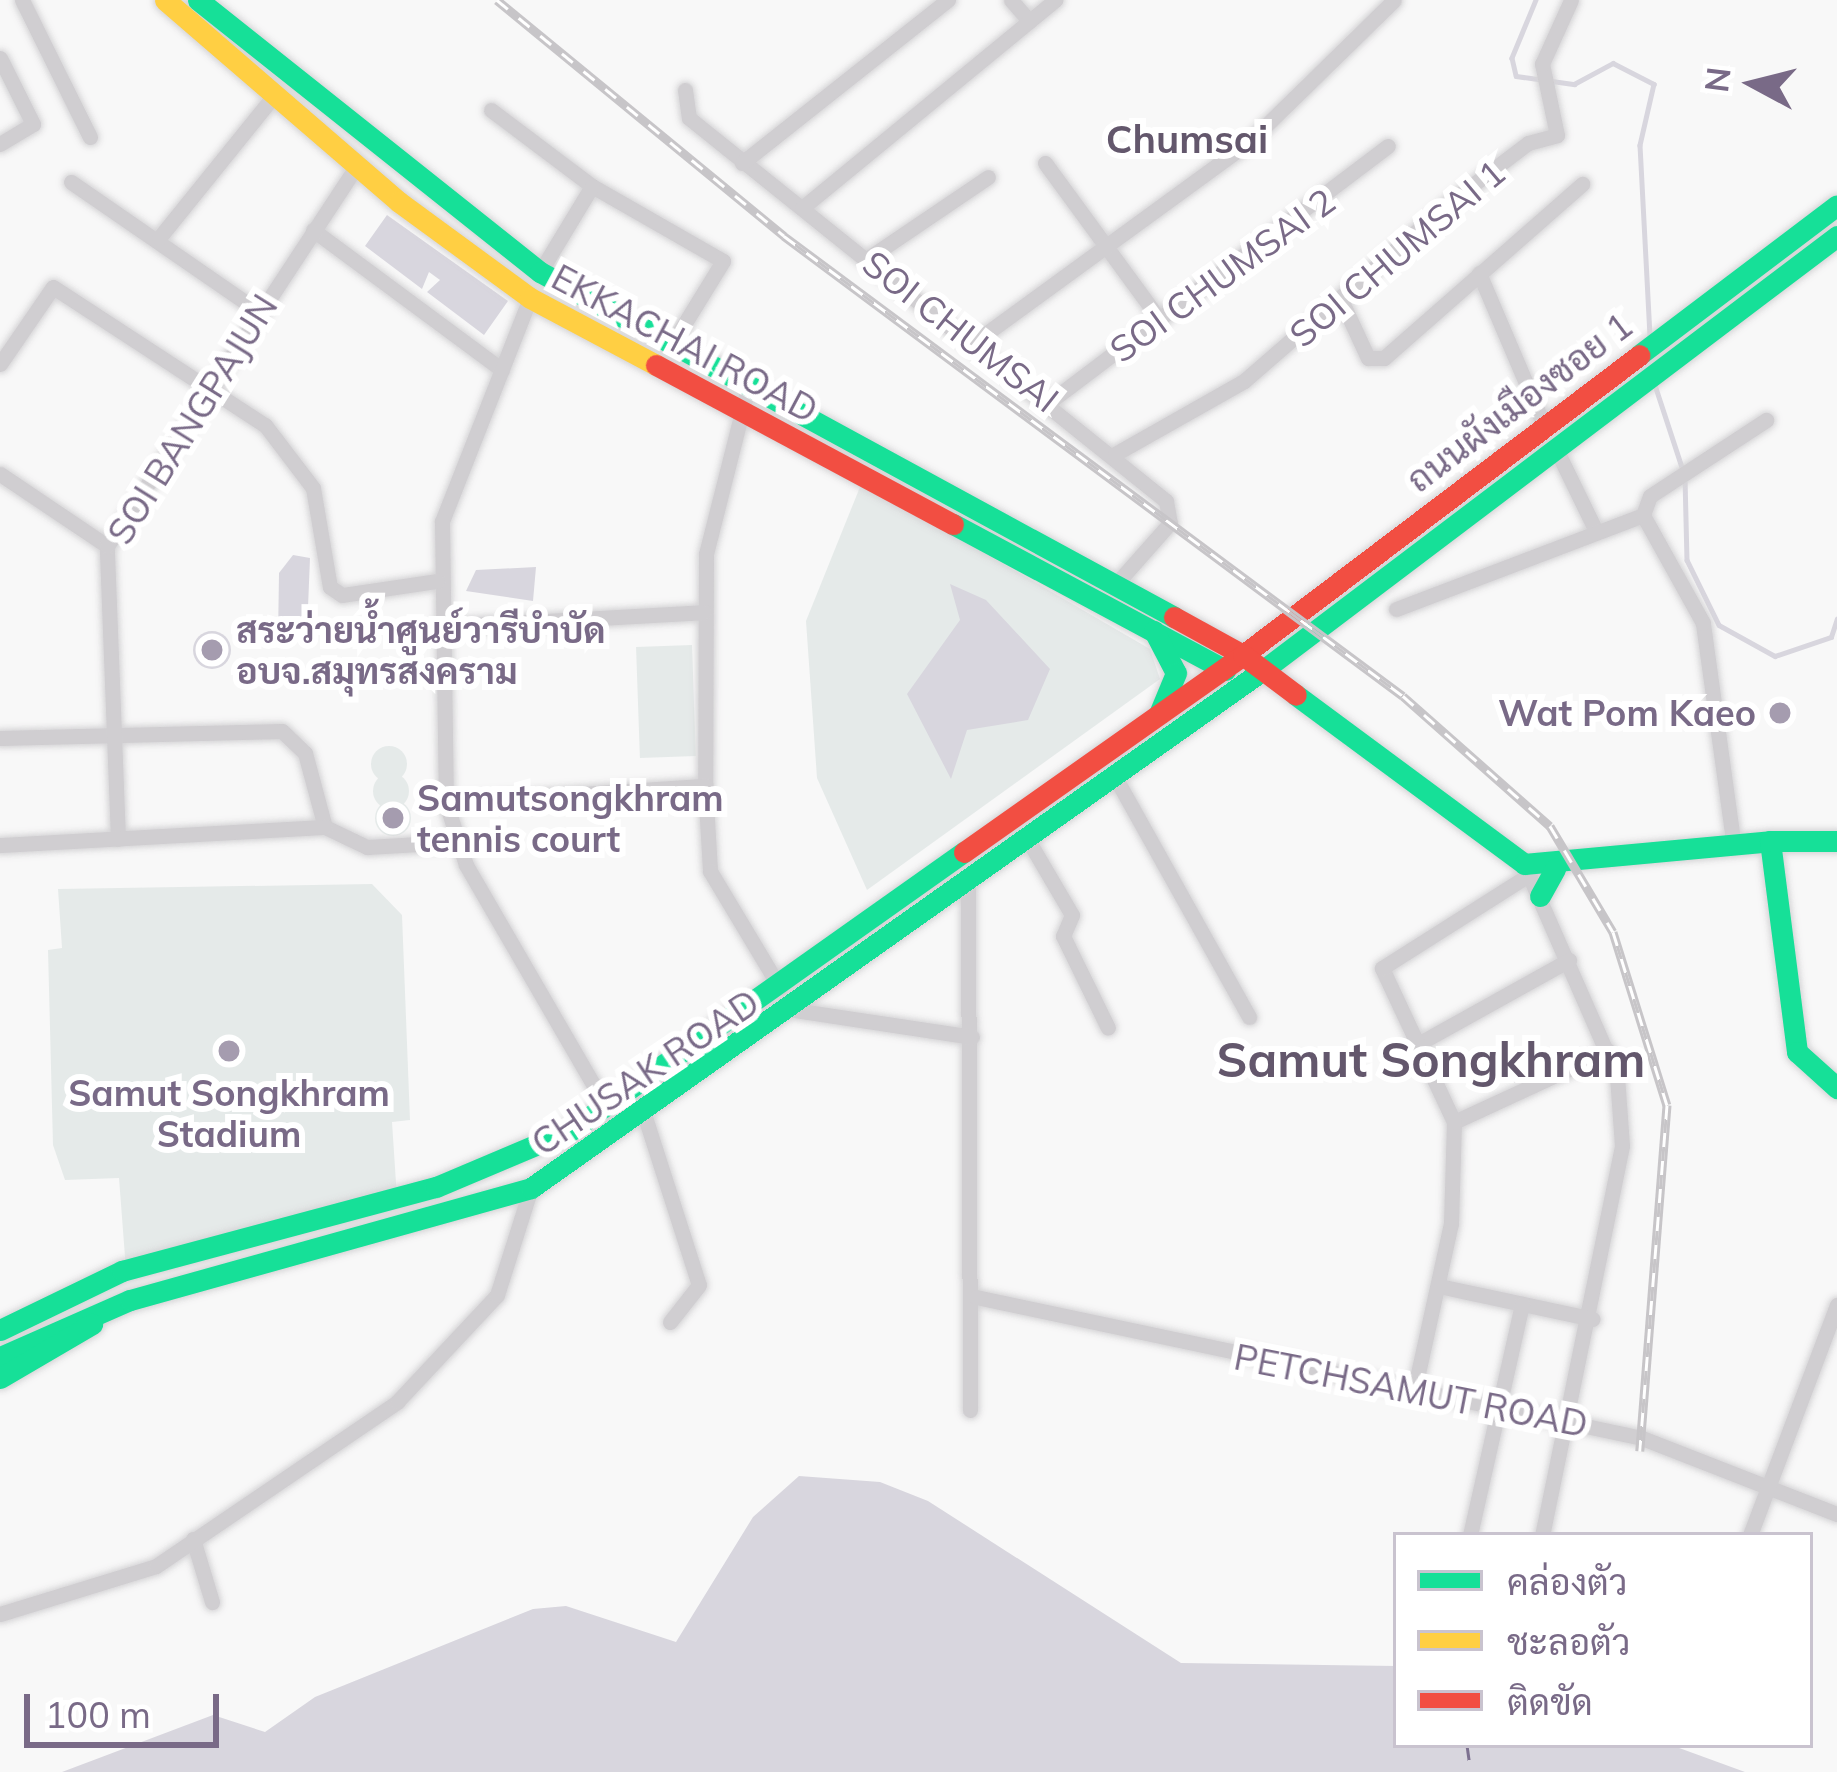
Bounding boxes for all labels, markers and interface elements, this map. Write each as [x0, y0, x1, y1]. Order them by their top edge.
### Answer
north arrow [1693, 24, 1813, 144]
text: N [1695, 65, 1739, 94]
district label: Chumsai [1106, 116, 1268, 162]
street label: SOI CHUMSAI 1 [1281, 150, 1513, 356]
street label: SOI CHUMSAI 2 [1101, 179, 1343, 371]
street label: SOI CHUMSAI [855, 241, 1067, 421]
street label: EKKACHAI ROAD [545, 255, 825, 431]
street label: SOI BANGPAJUN [98, 286, 286, 552]
street label: ถนนผังเมืองซอย 1 [1398, 303, 1640, 501]
place label: สระว่ายน้ำศูนย์วารีบำบัด อบจ.สมุทรสงคราม [236, 607, 606, 692]
marker: สระว่ายน้ำศูนย์วารีบำบัด อบจ.สมุทรสงคราม [199, 637, 225, 663]
place label: Wat Pom Kaeo [1498, 691, 1756, 735]
marker: Wat Pom Kaeo [1767, 700, 1793, 726]
place label: Samutsongkhram tennis court [417, 775, 724, 860]
marker: Samutsongkhram tennis court [380, 805, 406, 831]
street label: CHUSAK ROAD [523, 980, 767, 1164]
district label: Samut Songkhram [1217, 1031, 1645, 1089]
marker: Samut Songkhram Stadium [216, 1038, 242, 1064]
place label: Samut Songkhram Stadium [68, 1070, 390, 1155]
street label: PETCHSAMUT ROAD [1231, 1335, 1591, 1445]
legend [1393, 1532, 1813, 1748]
text: คล่องตัว [1507, 1559, 1627, 1604]
text: ชะลอตัว [1507, 1619, 1630, 1664]
scale bar [30, 1670, 225, 1744]
text: ติดขัด [1507, 1679, 1593, 1724]
text: 100 m [45, 1692, 151, 1737]

